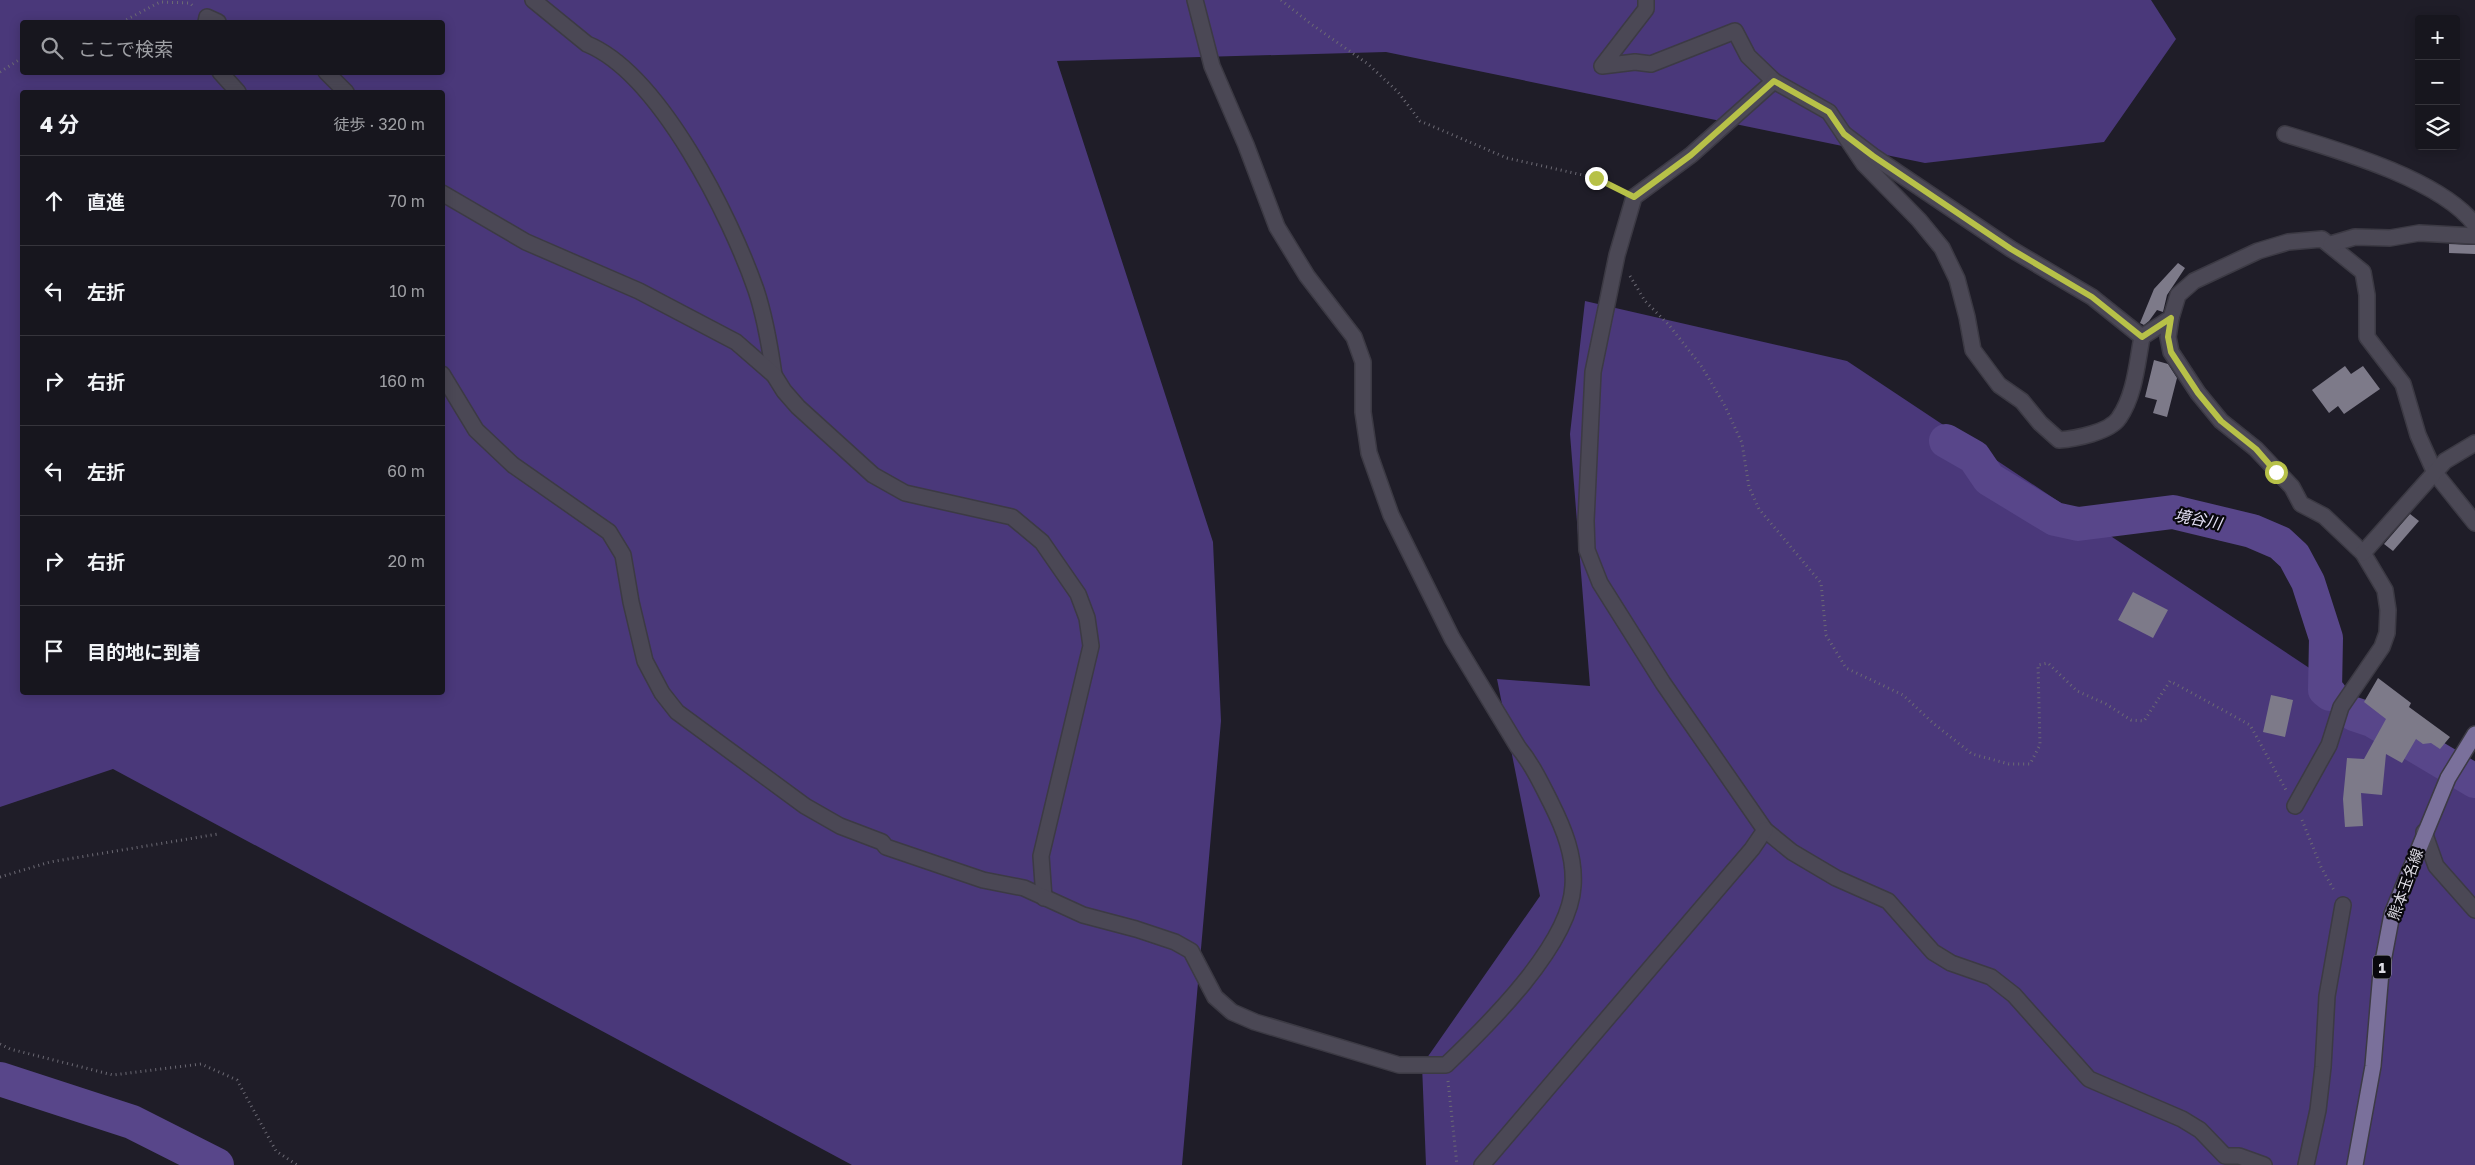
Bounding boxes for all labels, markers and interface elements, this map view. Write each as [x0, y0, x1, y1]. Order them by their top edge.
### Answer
map controls [2415, 15, 2460, 150]
button: + [2415, 15, 2460, 60]
search box [20, 20, 445, 75]
icon: search [38, 34, 66, 62]
text: ここで検索 [78, 37, 173, 60]
button: − [2415, 60, 2460, 105]
button: layers [2415, 105, 2460, 150]
text: 4 分 [40, 111, 79, 137]
text: 徒歩 · 320 m [333, 114, 425, 134]
route end [1585, 167, 1608, 190]
icon: ahead [40, 187, 68, 215]
text: 直進 [87, 190, 125, 213]
text: 70 m [388, 191, 425, 211]
icon: left [40, 277, 68, 305]
text: 左折 [87, 280, 125, 303]
text: 10 m [389, 281, 425, 301]
icon: right [40, 367, 68, 395]
text: 右折 [87, 370, 125, 393]
text: 160 m [379, 371, 425, 391]
icon: left [40, 457, 68, 485]
text: 左折 [87, 460, 125, 483]
text: 60 m [387, 461, 425, 481]
route start [2265, 461, 2288, 484]
water label: 境谷川 [2173, 505, 2225, 534]
icon: right [40, 547, 68, 575]
text: 右折 [87, 550, 125, 573]
text: 20 m [388, 551, 425, 571]
icon: arrive [40, 637, 68, 665]
text: 目的地に到着 [87, 640, 201, 663]
street label: 熊本玉名線 [2384, 846, 2426, 922]
road number: 1 [2373, 956, 2391, 979]

